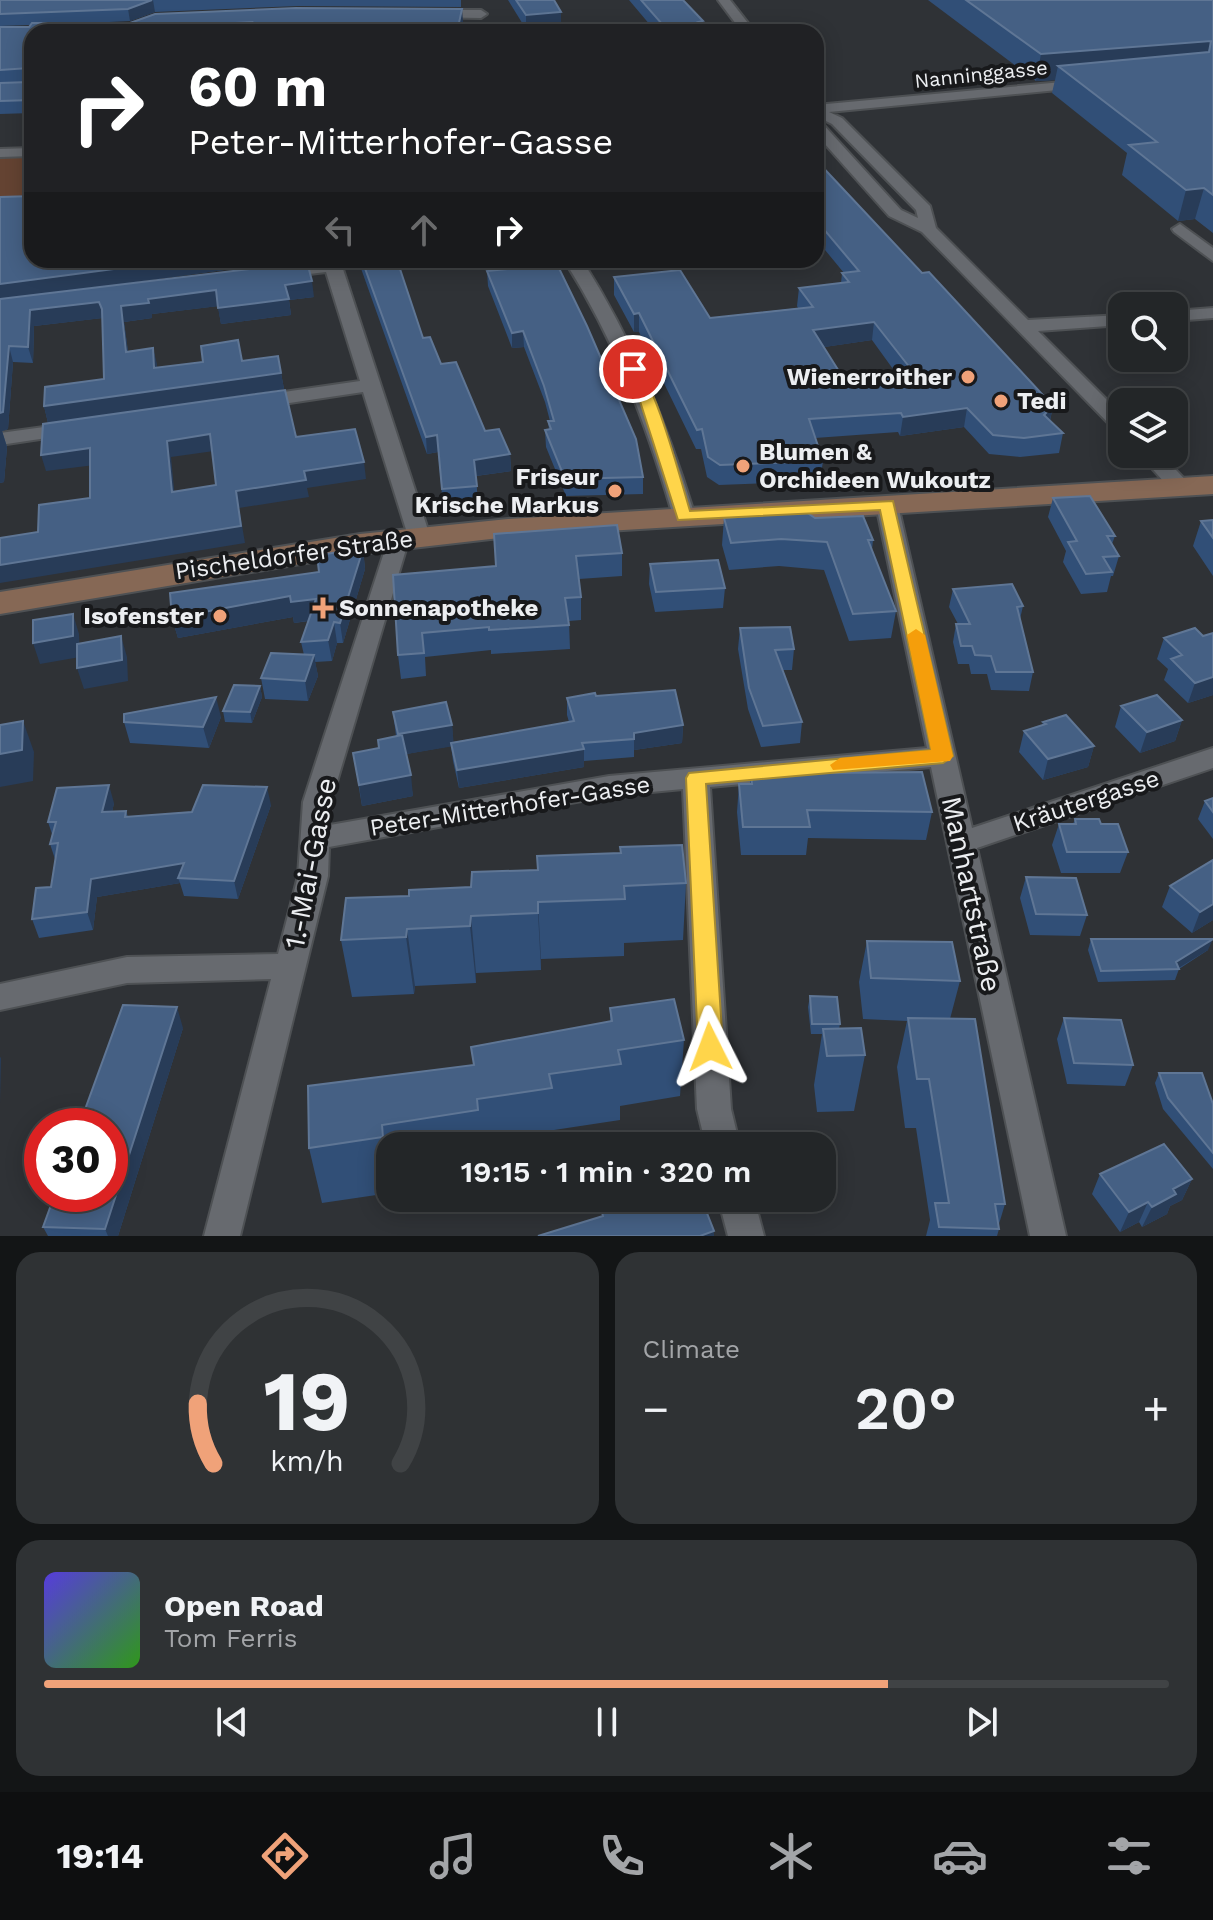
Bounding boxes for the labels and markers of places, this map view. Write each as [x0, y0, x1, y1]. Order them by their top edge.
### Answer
pin [599, 335, 667, 403]
place label: Wienerroither [787, 363, 953, 391]
marker: Wienerroither [959, 368, 977, 386]
place label: Tedi [1017, 387, 1066, 415]
marker: Tedi [992, 392, 1010, 410]
place label: Blumen & Orchideen Wukoutz [759, 438, 991, 494]
marker: Blumen & Orchideen Wukoutz [734, 457, 752, 475]
place label: Friseur Krische Markus [415, 463, 600, 519]
marker: Friseur Krische Markus [606, 482, 624, 500]
place label: Sonnenapotheke [339, 594, 538, 622]
marker: Sonnenapotheke [314, 599, 332, 617]
place label: Isofenster [83, 602, 205, 630]
marker: Isofenster [211, 607, 229, 625]

